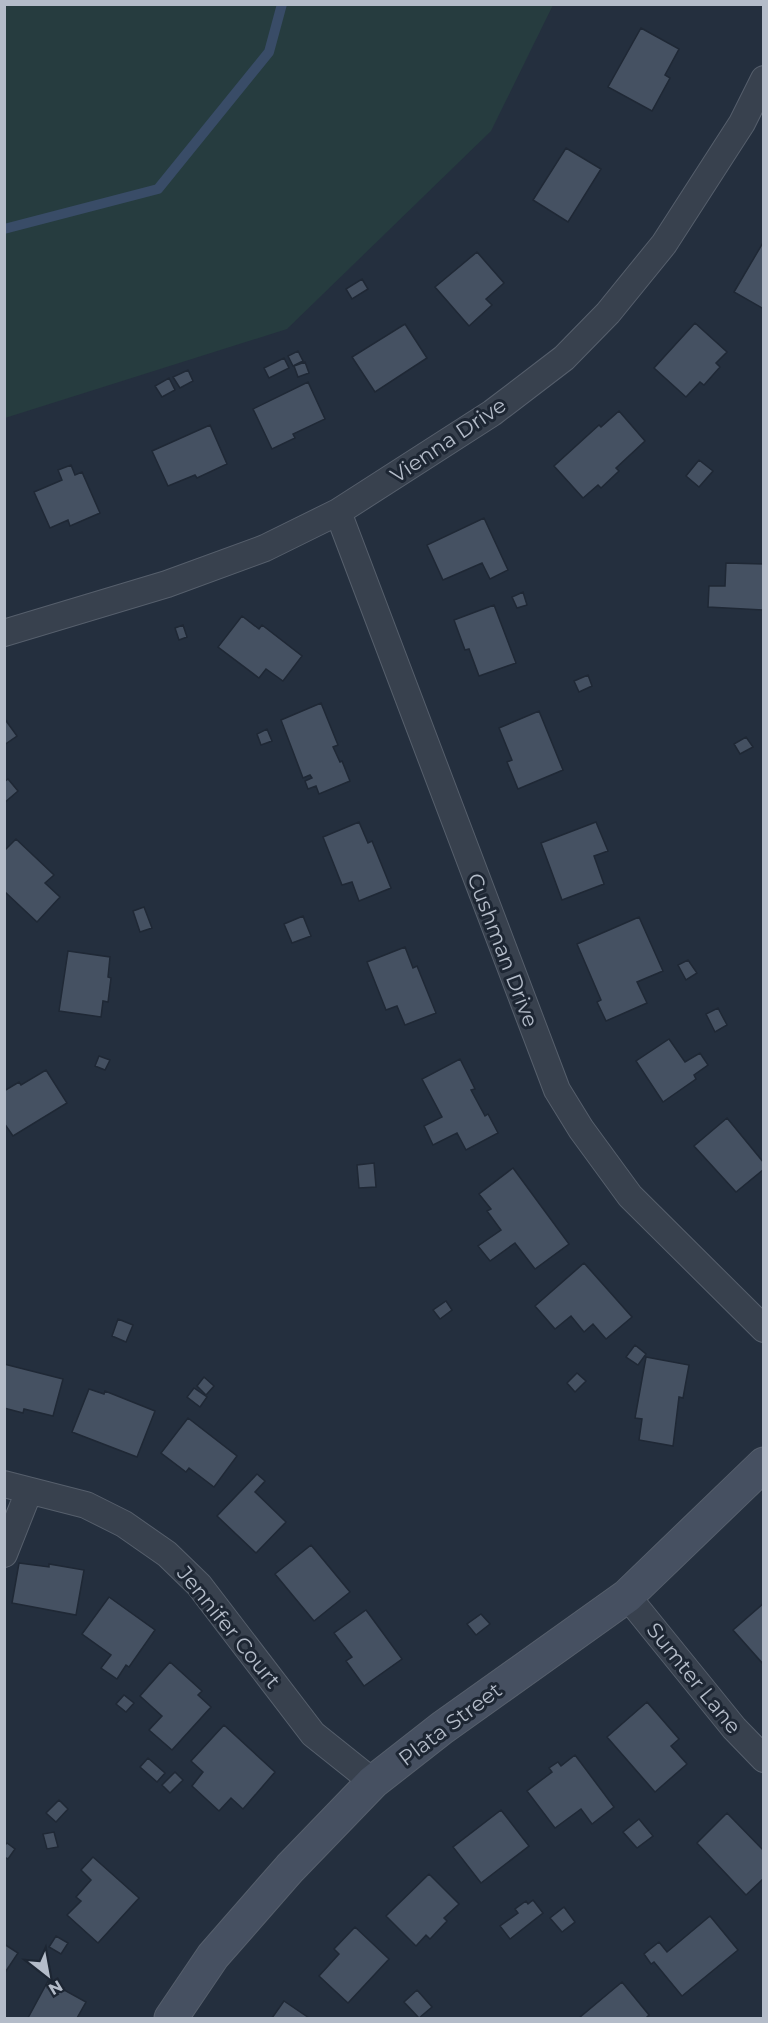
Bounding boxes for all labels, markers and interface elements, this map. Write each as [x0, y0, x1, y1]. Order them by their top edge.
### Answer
street label: Vienna Drive [385, 392, 511, 488]
street label: Cushman Drive [462, 870, 544, 1030]
street label: Jennifer Court [172, 1560, 286, 1693]
street label: Sumter Lane [642, 1617, 746, 1739]
street label: Plata Street [394, 1677, 506, 1771]
north arrow [18, 1945, 78, 2005]
text: N [45, 1976, 66, 1999]

